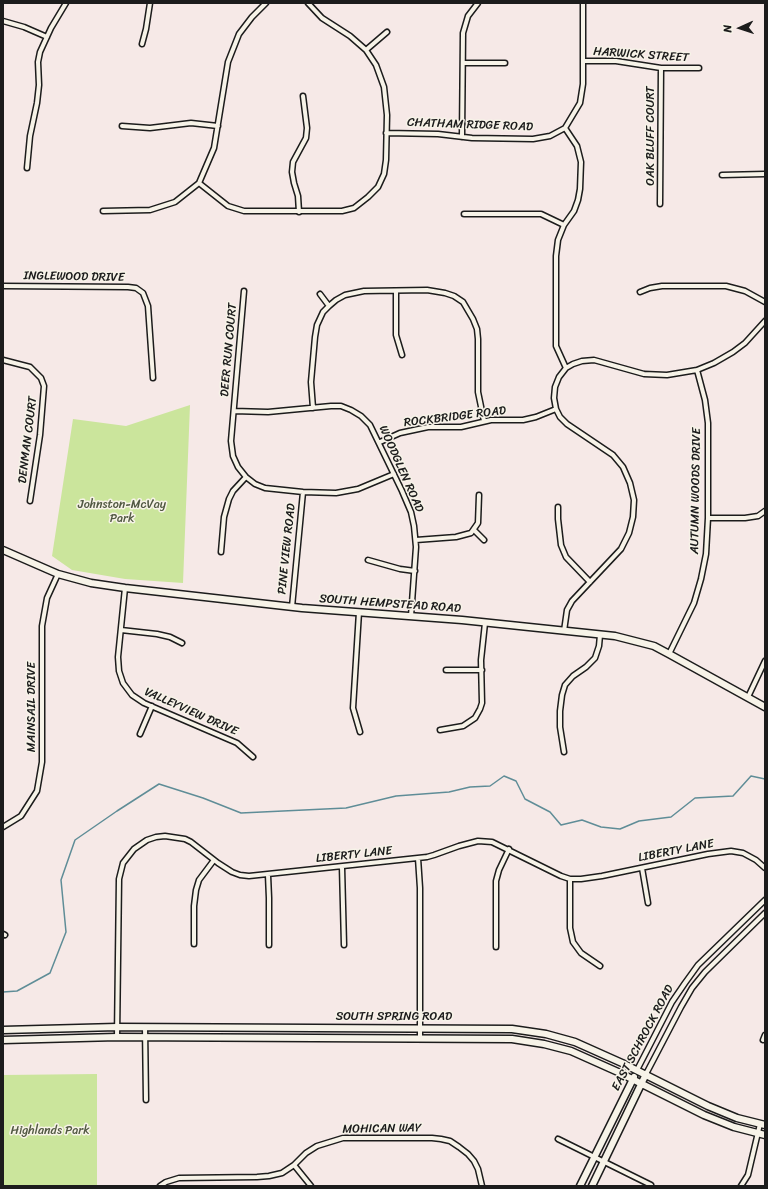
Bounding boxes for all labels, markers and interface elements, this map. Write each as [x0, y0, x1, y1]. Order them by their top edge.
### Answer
north arrow [720, 8, 760, 48]
text: N [718, 24, 737, 33]
street label: HARWICK STREET [593, 44, 689, 66]
street label: OAK BLUFF COURT [644, 86, 658, 186]
street label: CHATHAM RIDGE ROAD [407, 116, 533, 134]
street label: INGLEWOOD DRIVE [23, 269, 125, 285]
street label: DEER RUN COURT [218, 303, 240, 397]
street label: DENMAN COURT [16, 396, 40, 484]
street label: ROCKBRIDGE ROAD [403, 404, 507, 430]
street label: WOODGLEN ROAD [375, 423, 427, 515]
street label: AUTUMN WOODS DRIVE [688, 428, 704, 554]
park label: Johnston-McVay Park [78, 498, 166, 526]
street label: PINE VIEW ROAD [275, 503, 299, 595]
street label: SOUTH HEMPSTEAD ROAD [319, 592, 461, 616]
street label: MAINSAIL DRIVE [25, 662, 39, 752]
street label: VALLEYVIEW DRIVE [142, 685, 240, 739]
street label: LIBERTY LANE [637, 837, 715, 865]
street label: LIBERTY LANE [315, 844, 393, 866]
street label: EAST SCHROCK ROAD [609, 983, 677, 1093]
street label: SOUTH SPRING ROAD [336, 1010, 452, 1024]
street label: MOHICAN WAY [342, 1121, 422, 1137]
park label: Highlands Park [10, 1124, 90, 1138]

